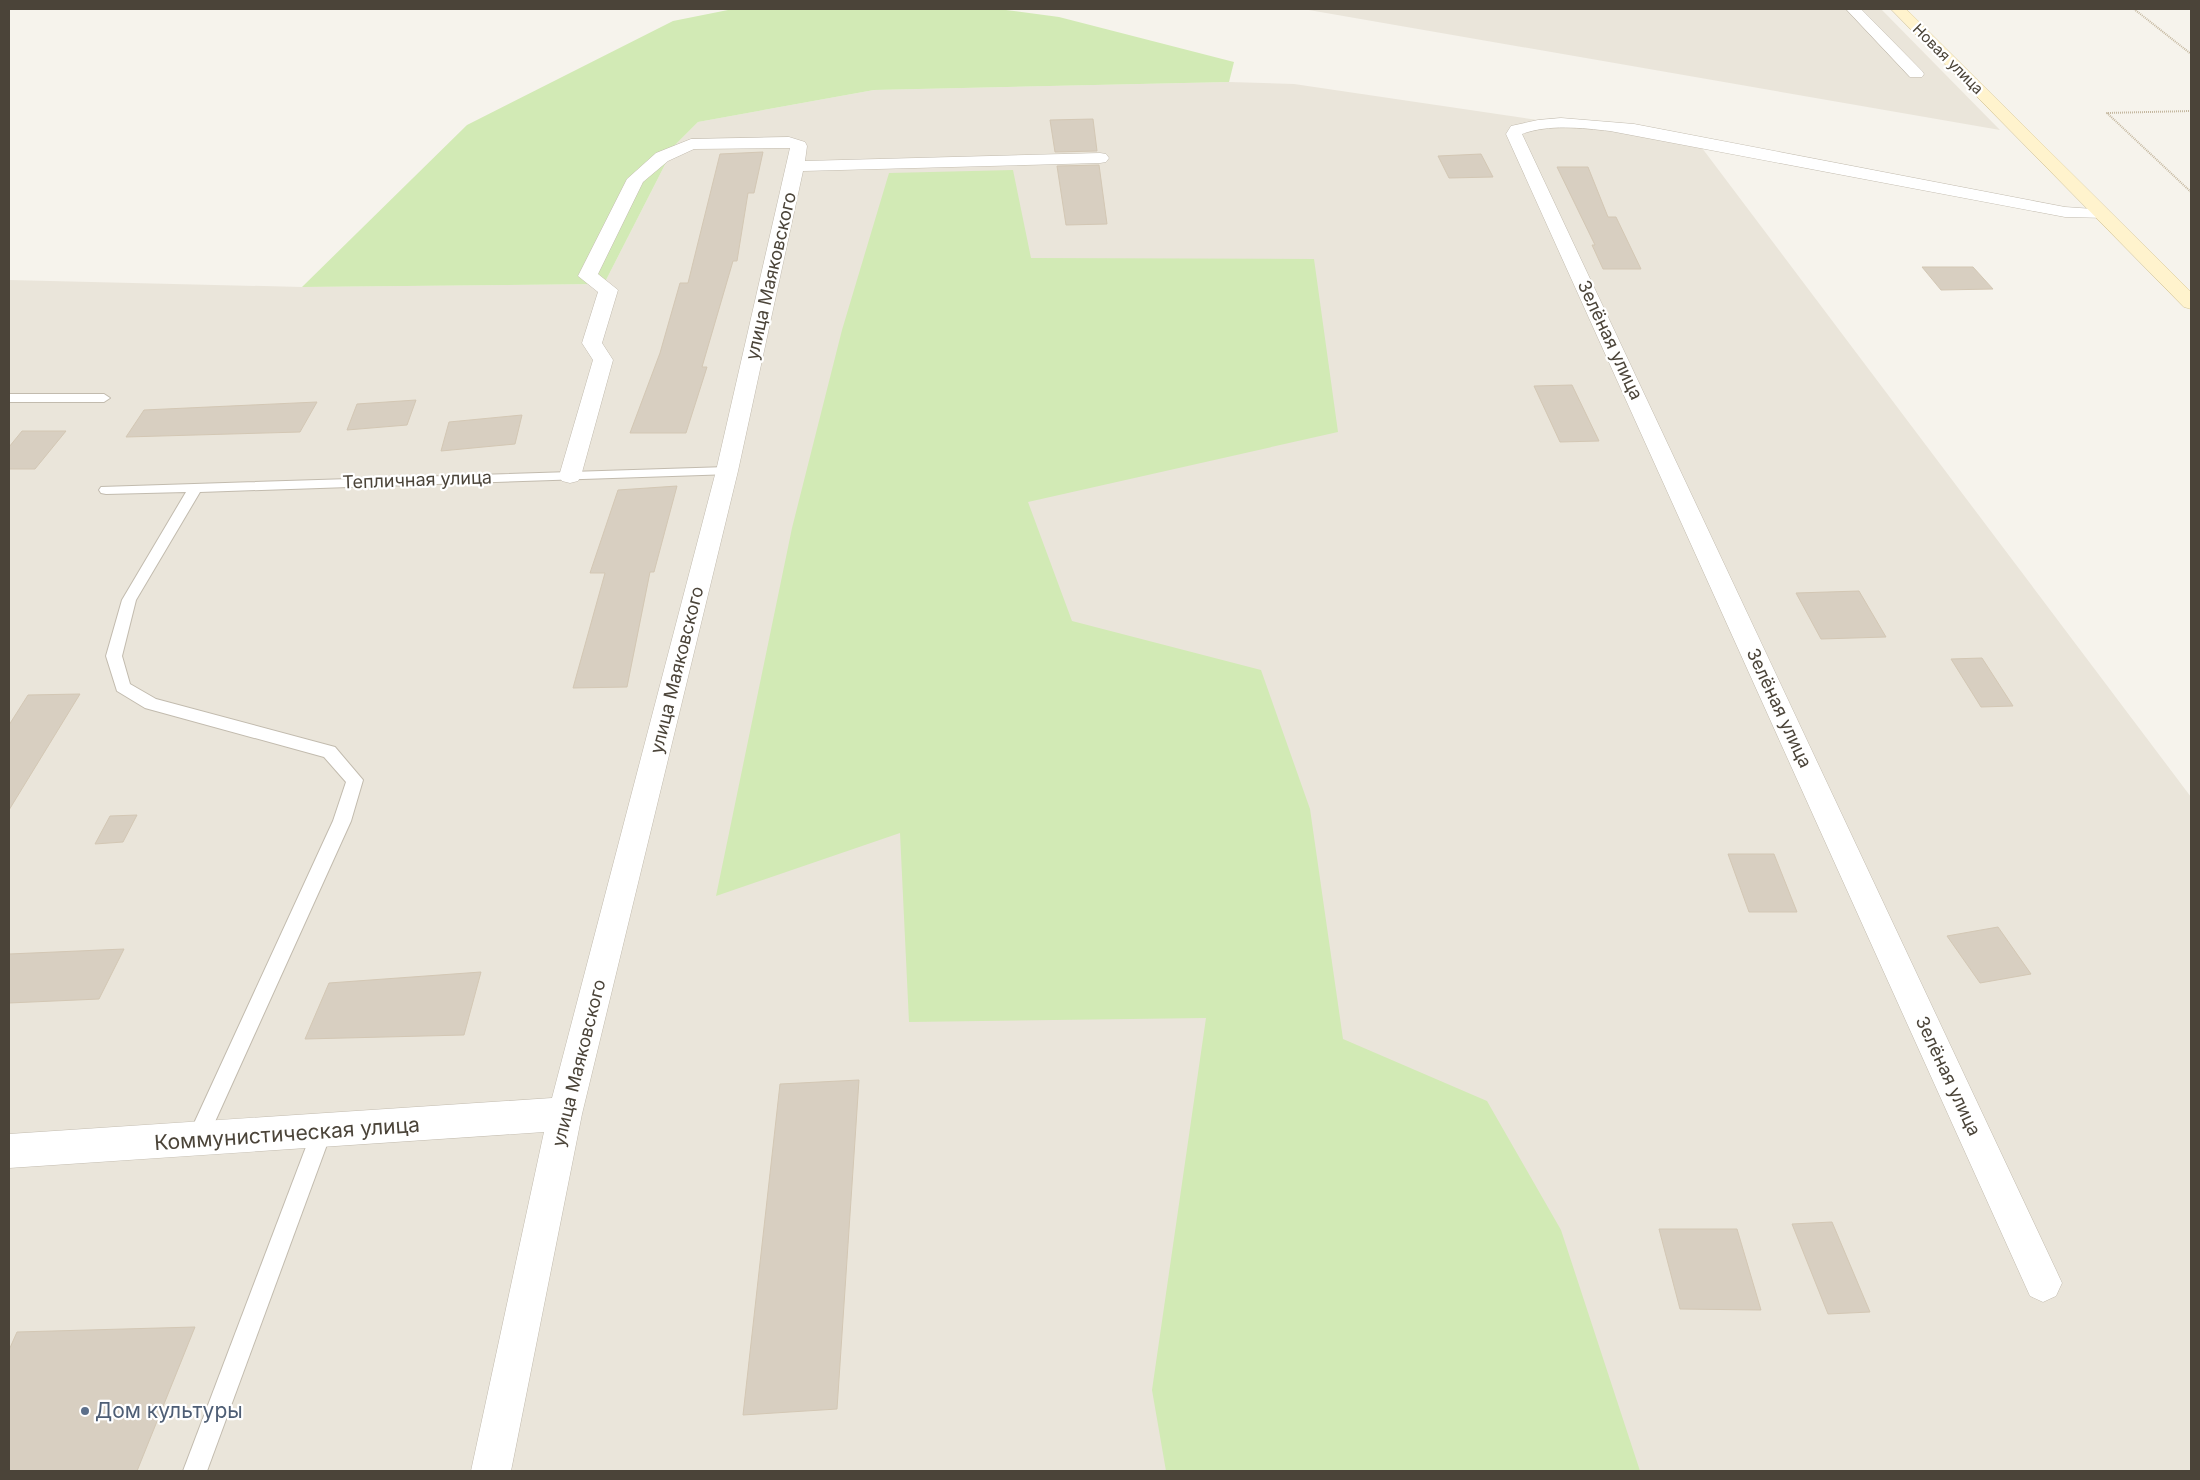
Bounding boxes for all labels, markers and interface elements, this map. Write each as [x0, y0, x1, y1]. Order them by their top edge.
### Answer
street label: Новая улица [1909, 19, 1988, 98]
street label: улица Маяковского [741, 190, 800, 362]
street label: Зелёная улица [1574, 277, 1647, 403]
street label: Тепличная улица [342, 466, 492, 493]
street label: улица Маяковского [646, 584, 707, 756]
street label: Зелёная улица [1743, 645, 1816, 771]
street label: улица Маяковского [548, 977, 609, 1149]
street label: Зелёная улица [1912, 1013, 1985, 1139]
street label: Коммунистическая улица [153, 1112, 421, 1155]
place label: Дом культуры [95, 1398, 243, 1423]
marker: Дом культуры [79, 1405, 91, 1417]

